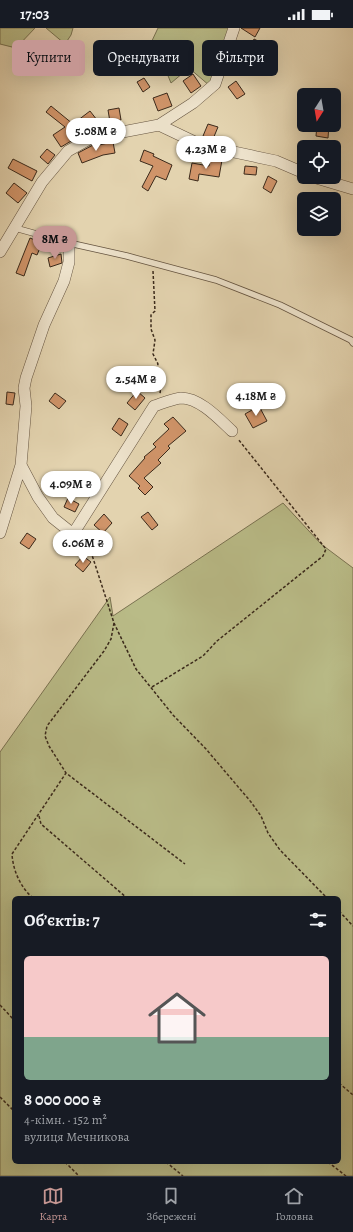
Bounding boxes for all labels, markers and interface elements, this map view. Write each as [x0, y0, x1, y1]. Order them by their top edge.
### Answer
text: 17:03 [20, 4, 49, 24]
chip: Купити [12, 40, 85, 76]
chip: Орендувати [93, 40, 194, 76]
chip: Фільтри [202, 40, 278, 76]
north arrow [297, 88, 341, 132]
map controls [297, 88, 341, 236]
pin: 5.08M ₴ [59, 118, 133, 152]
text: 5.08M ₴ [75, 122, 117, 139]
pin: 4.23M ₴ [169, 136, 243, 170]
text: 4.23M ₴ [185, 140, 227, 157]
button: locate [297, 140, 341, 184]
button: layers [297, 192, 341, 236]
pin: 8M ₴ [31, 226, 79, 260]
text: 8M ₴ [42, 230, 68, 247]
pin: 2.54M ₴ [99, 366, 173, 400]
text: 2.54M ₴ [115, 370, 157, 387]
pin: 4.18M ₴ [219, 383, 293, 417]
text: 4.18M ₴ [236, 387, 276, 404]
pin: 4.09M ₴ [34, 471, 108, 505]
text: 4.09M ₴ [50, 475, 92, 492]
pin: 6.06M ₴ [46, 530, 120, 564]
text: 6.06M ₴ [62, 534, 104, 551]
text: Об’єктів: 7 [24, 909, 100, 932]
icon: filters [307, 909, 329, 931]
icon: home [141, 982, 213, 1054]
text: 8 000 000 ₴ [24, 1088, 102, 1111]
text: 4-кімн. · 152 m² [24, 1111, 107, 1128]
text: вулиця Мечникова [24, 1128, 130, 1145]
tab: Карта [40, 1185, 67, 1224]
tab: Збережені [146, 1185, 196, 1224]
tab: Головна [275, 1185, 313, 1224]

